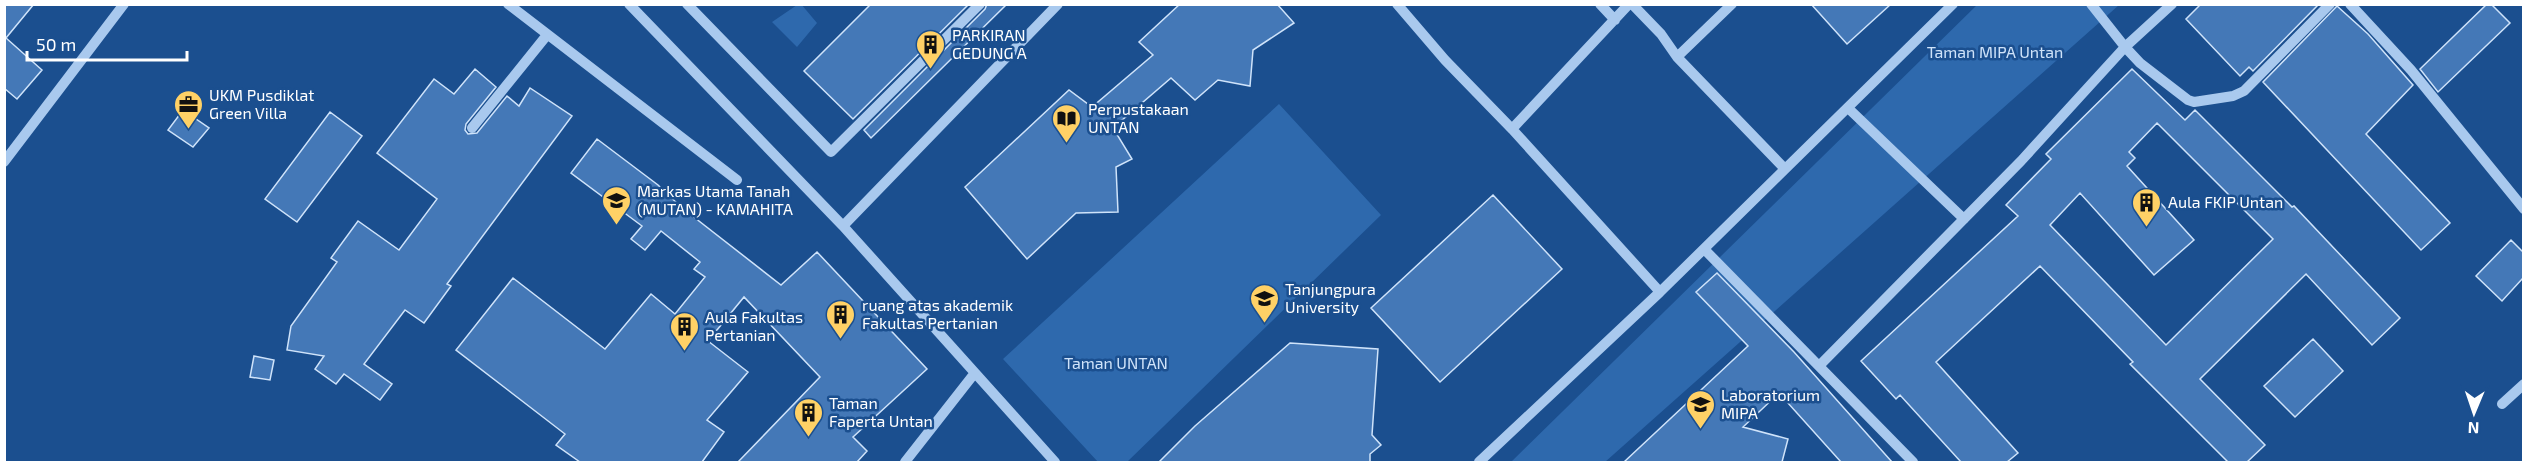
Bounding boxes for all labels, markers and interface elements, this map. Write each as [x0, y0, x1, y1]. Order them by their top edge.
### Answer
scale bar [27, 24, 188, 62]
place label: PARKIRAN GEDUNG A [952, 25, 1027, 62]
building icon: PARKIRAN GEDUNG A [915, 28, 947, 70]
text: 50 m [36, 33, 76, 55]
park label: Taman MIPA Untan [1927, 42, 2063, 61]
place label: UKM Pusdiklat Green Villa [209, 85, 314, 122]
office icon: UKM Pusdiklat Green Villa [172, 88, 204, 130]
place label: Perpustakaan UNTAN [1088, 99, 1189, 136]
library icon: Perpustakaan UNTAN [1051, 102, 1083, 144]
place label: Markas Utama Tanah (MUTAN) - KAMAHITA [637, 181, 793, 218]
school or university icon: Markas Utama Tanah (MUTAN) - KAMAHITA [600, 184, 632, 226]
building icon: Aula FKIP Untan [2131, 186, 2163, 228]
place label: Aula FKIP Untan [2168, 192, 2283, 211]
place label: Tanjungpura University [1285, 279, 1376, 316]
school or university icon: Tanjungpura University [1248, 282, 1280, 324]
place label: ruang atas akademik Fakultas Pertanian [862, 295, 1013, 332]
building icon: ruang atas akademik Fakultas Pertanian [825, 298, 857, 340]
place label: Aula Fakultas Pertanian [705, 307, 803, 344]
building icon: Aula Fakultas Pertanian [668, 310, 700, 352]
park label: Taman UNTAN [1064, 353, 1168, 372]
north arrow [2444, 383, 2504, 443]
place label: Laboratorium MIPA [1721, 385, 1820, 422]
school or university icon: Laboratorium MIPA [1684, 388, 1716, 430]
place label: Taman Faperta Untan [829, 393, 933, 430]
building icon: Taman Faperta Untan [792, 396, 824, 438]
text: N [2467, 419, 2480, 438]

